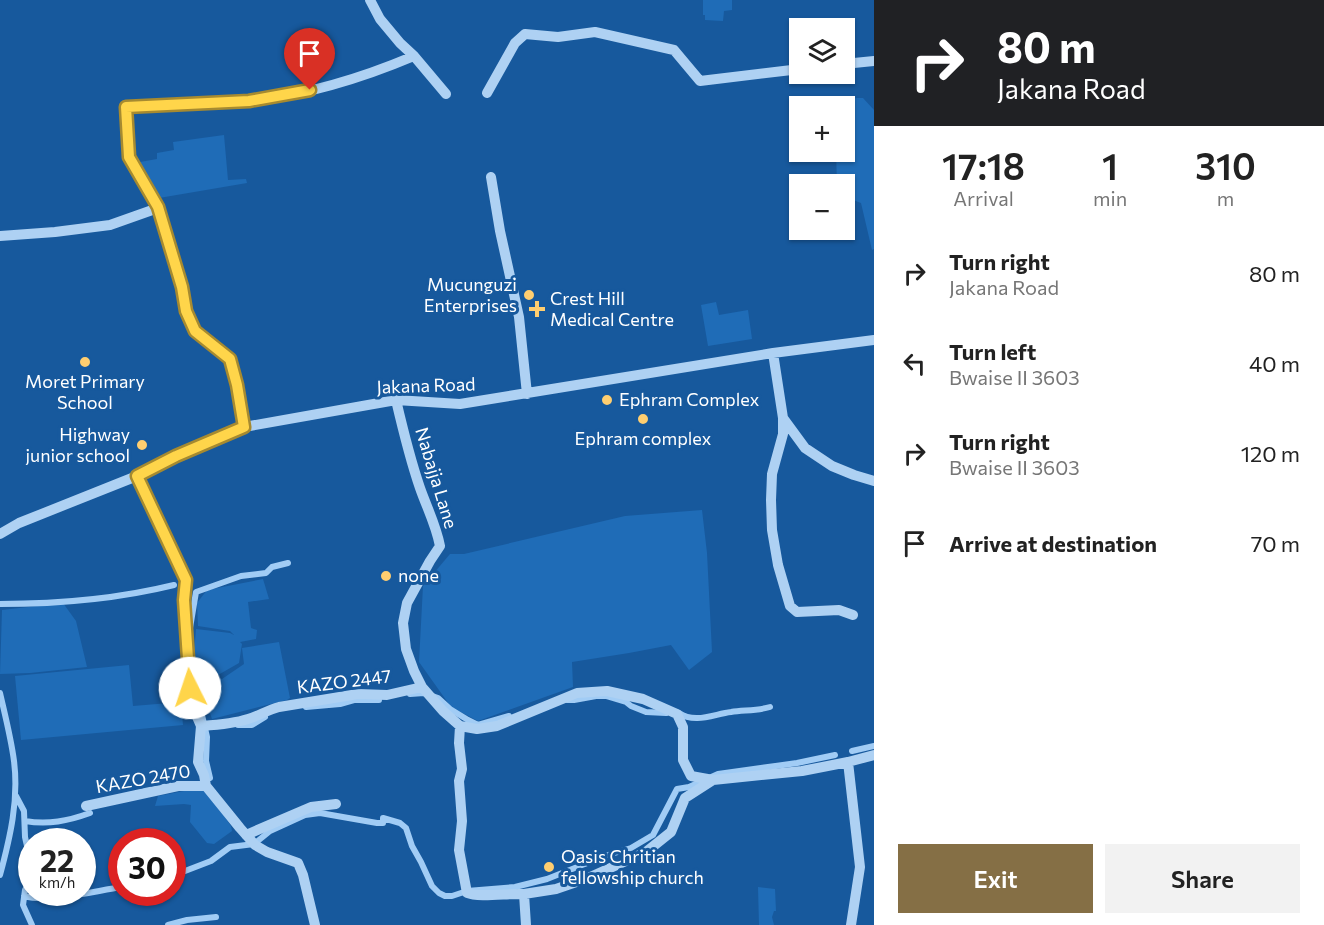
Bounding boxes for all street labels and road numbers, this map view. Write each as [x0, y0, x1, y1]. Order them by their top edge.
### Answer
street label: Jakana Road [376, 372, 476, 398]
street label: Nabajja Lane [411, 424, 463, 531]
street label: KAZO 2447 [295, 664, 392, 698]
street label: KAZO 2470 [94, 759, 192, 797]

